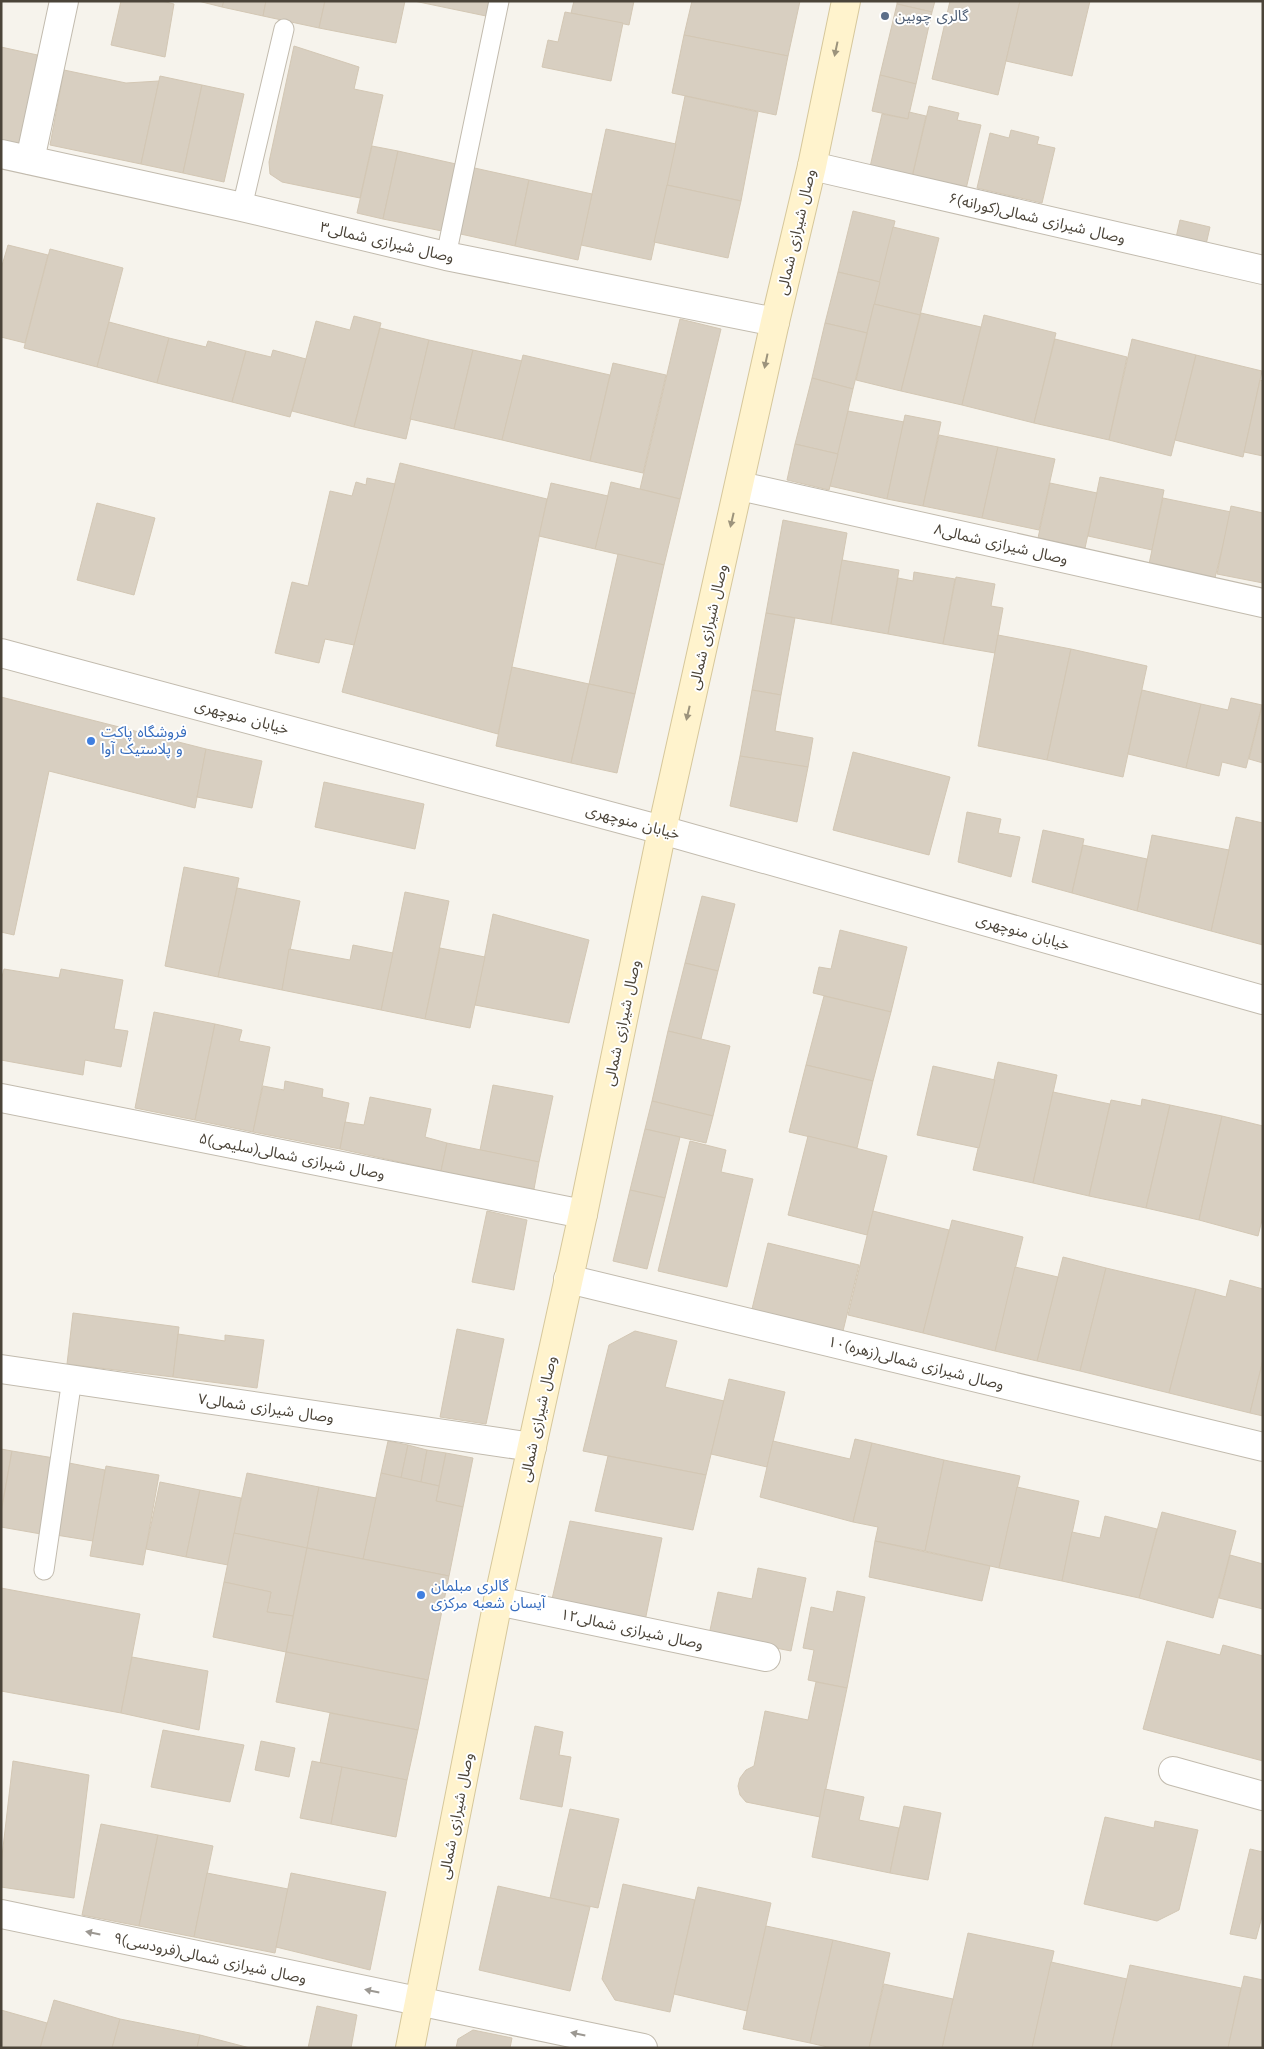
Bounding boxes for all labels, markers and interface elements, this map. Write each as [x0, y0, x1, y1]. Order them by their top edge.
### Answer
place label: گالری چوبین [895, 7, 969, 26]
marker: گالری چوبین [879, 10, 891, 22]
one-way arrow [832, 41, 840, 57]
street label: وصال شیرازی شمالی [773, 167, 819, 297]
street label: ۶وصال شیرازی شمالی(کورانه) [947, 189, 1127, 247]
street label: وصال شیرازی شمالی۳ [318, 218, 456, 266]
one-way arrow [762, 354, 770, 370]
one-way arrow [728, 513, 736, 528]
street label: وصال شیرازی شمالی۸ [932, 520, 1070, 568]
street label: وصال شیرازی شمالی [685, 562, 731, 692]
street label: خیابان منوچهری [193, 696, 291, 739]
one-way arrow [684, 705, 692, 720]
place label: فروشگاه پاکت و پلاستیک آوا [101, 723, 187, 759]
marker: فروشگاه پاکت و پلاستیک آوا [85, 735, 97, 747]
street label: خیابان منوچهری [584, 801, 682, 844]
street label: خیابان منوچهری [974, 910, 1072, 955]
street label: وصال شیرازی شمالی [600, 958, 644, 1088]
street label: ۵وصال شیرازی شمالی(سلیمی) [197, 1129, 387, 1183]
street label: ۱۰وصال شیرازی شمالی(زهره) [826, 1332, 1006, 1394]
street label: وصال شیرازی شمالی [516, 1354, 560, 1484]
street label: وصال شیرازی شمالی۷ [197, 1390, 335, 1426]
place label: گالری مبلمان آیسان شعبه مرکزی [431, 1577, 546, 1612]
marker: گالری مبلمان آیسان شعبه مرکزی [415, 1589, 427, 1601]
street label: ۱۲وصال شیرازی شمالی [559, 1605, 705, 1653]
street label: وصال شیرازی شمالی [435, 1751, 477, 1881]
one-way arrow [84, 1929, 100, 1937]
street label: ۹وصال شیرازی شمالی(فرودسی) [112, 1929, 308, 1987]
one-way arrow [363, 1987, 379, 1995]
one-way arrow [571, 2030, 586, 2038]

